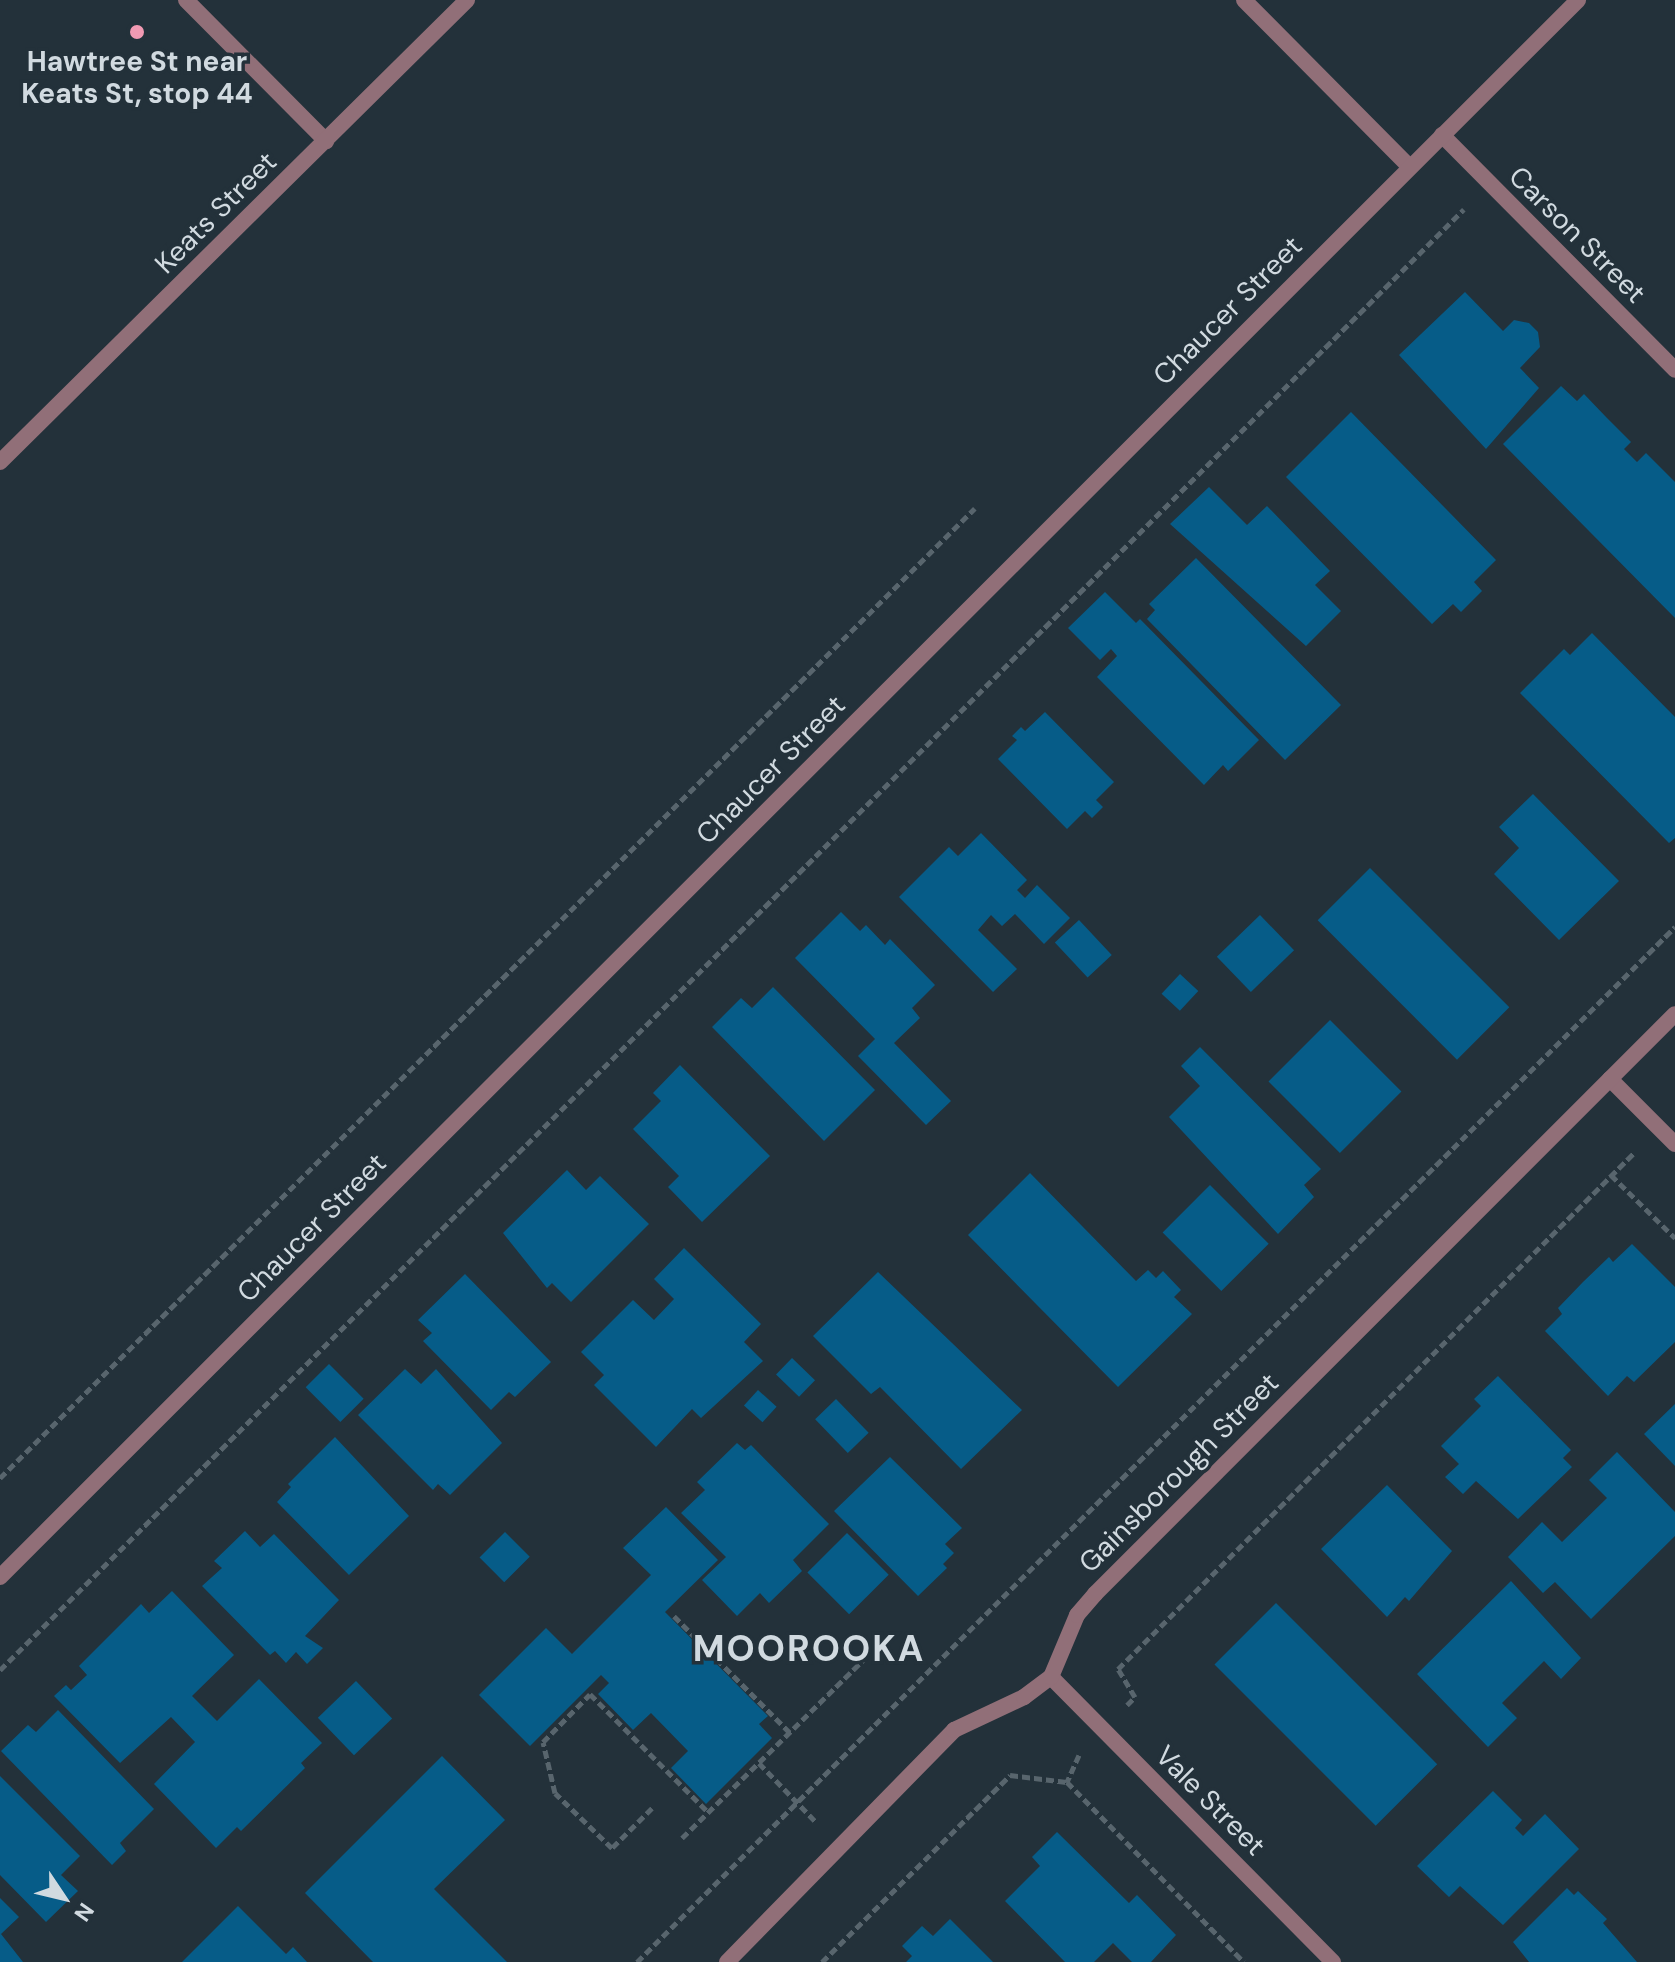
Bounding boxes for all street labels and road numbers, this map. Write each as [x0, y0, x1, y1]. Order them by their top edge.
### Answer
street label: Keats Street [148, 145, 284, 281]
street label: Carson Street [1502, 160, 1652, 310]
street label: Chaucer Street [1147, 230, 1309, 392]
street label: Chaucer Street [690, 689, 852, 851]
street label: Chaucer Street [231, 1147, 393, 1309]
street label: Gainsborough Street [1072, 1366, 1286, 1580]
street label: Vale Street [1148, 1739, 1272, 1863]

